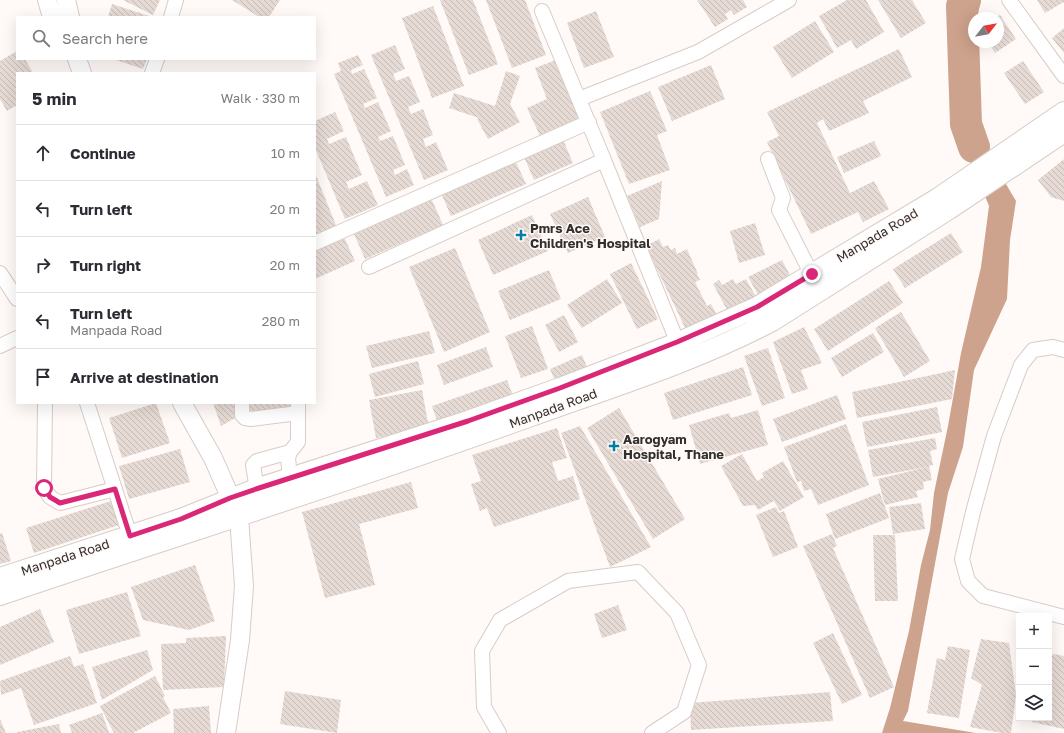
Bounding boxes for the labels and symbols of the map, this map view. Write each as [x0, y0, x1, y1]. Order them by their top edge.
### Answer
north arrow [968, 12, 1004, 48]
street label: Manpada Road [833, 204, 921, 266]
place label: Pmrs Ace Children's Hospital [530, 220, 651, 251]
marker: Pmrs Ace Children's Hospital [515, 229, 527, 241]
route end [803, 265, 821, 283]
street label: Manpada Road [507, 385, 599, 431]
place label: Aarogyam Hospital, Thane [623, 431, 724, 462]
marker: Aarogyam Hospital, Thane [608, 440, 620, 452]
route start [35, 479, 53, 497]
street label: Manpada Road [19, 535, 111, 579]

